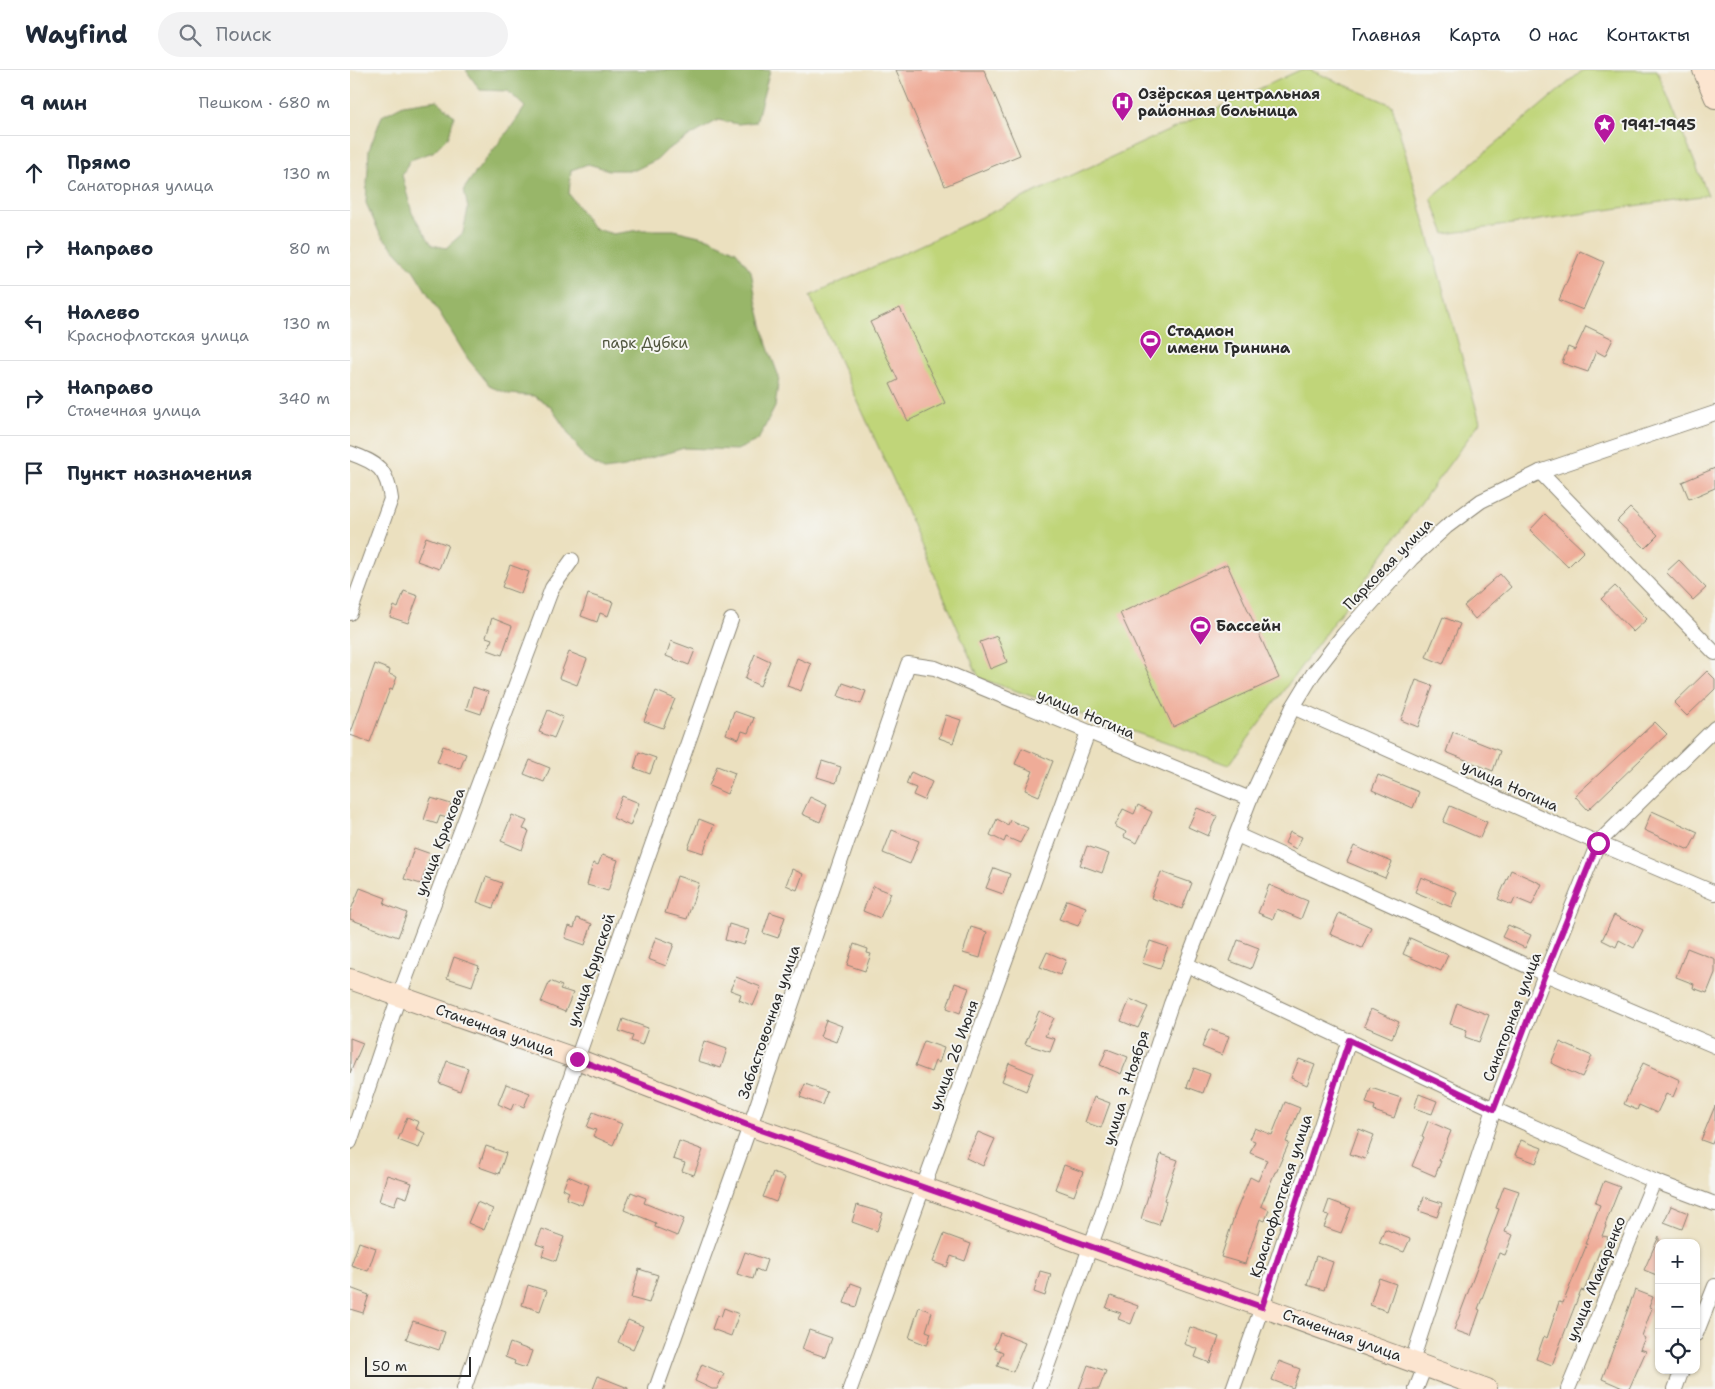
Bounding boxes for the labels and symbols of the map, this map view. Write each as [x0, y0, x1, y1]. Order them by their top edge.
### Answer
place label: Озёрская центральная районная больница [1138, 84, 1320, 121]
hospital icon: Озёрская центральная районная больница [1110, 91, 1134, 122]
place icon: 1941-1945 [1593, 113, 1617, 144]
place label: 1941-1945 [1621, 115, 1696, 135]
place label: Стадион имени Гринина [1167, 321, 1291, 358]
sports icon: Стадион имени Гринина [1139, 328, 1163, 359]
park label: парк Дубки [602, 333, 688, 353]
street label: Парковая улица [1339, 513, 1437, 614]
sports icon: Бассейн [1188, 614, 1212, 645]
place label: Бассейн [1216, 616, 1281, 636]
street label: улица Ногина [1034, 684, 1139, 744]
street label: улица Ногина [1458, 756, 1562, 817]
street label: улица Крюкова [410, 784, 470, 899]
route start [1587, 832, 1610, 855]
street label: улица Крупской [562, 910, 620, 1029]
street label: Забастовочная улица [733, 942, 805, 1102]
street label: Санаторная улица [1478, 949, 1546, 1085]
street label: улица 26 Июня [925, 997, 983, 1113]
street label: Стачечная улица [433, 999, 558, 1061]
street label: улица 7 Ноября [1098, 1028, 1154, 1148]
route end [566, 1048, 589, 1071]
street label: Краснофлотская улица [1245, 1111, 1317, 1280]
street label: улица Макаренко [1562, 1213, 1630, 1345]
street label: Стачечная улица [1280, 1304, 1405, 1366]
scale bar [365, 1354, 471, 1377]

